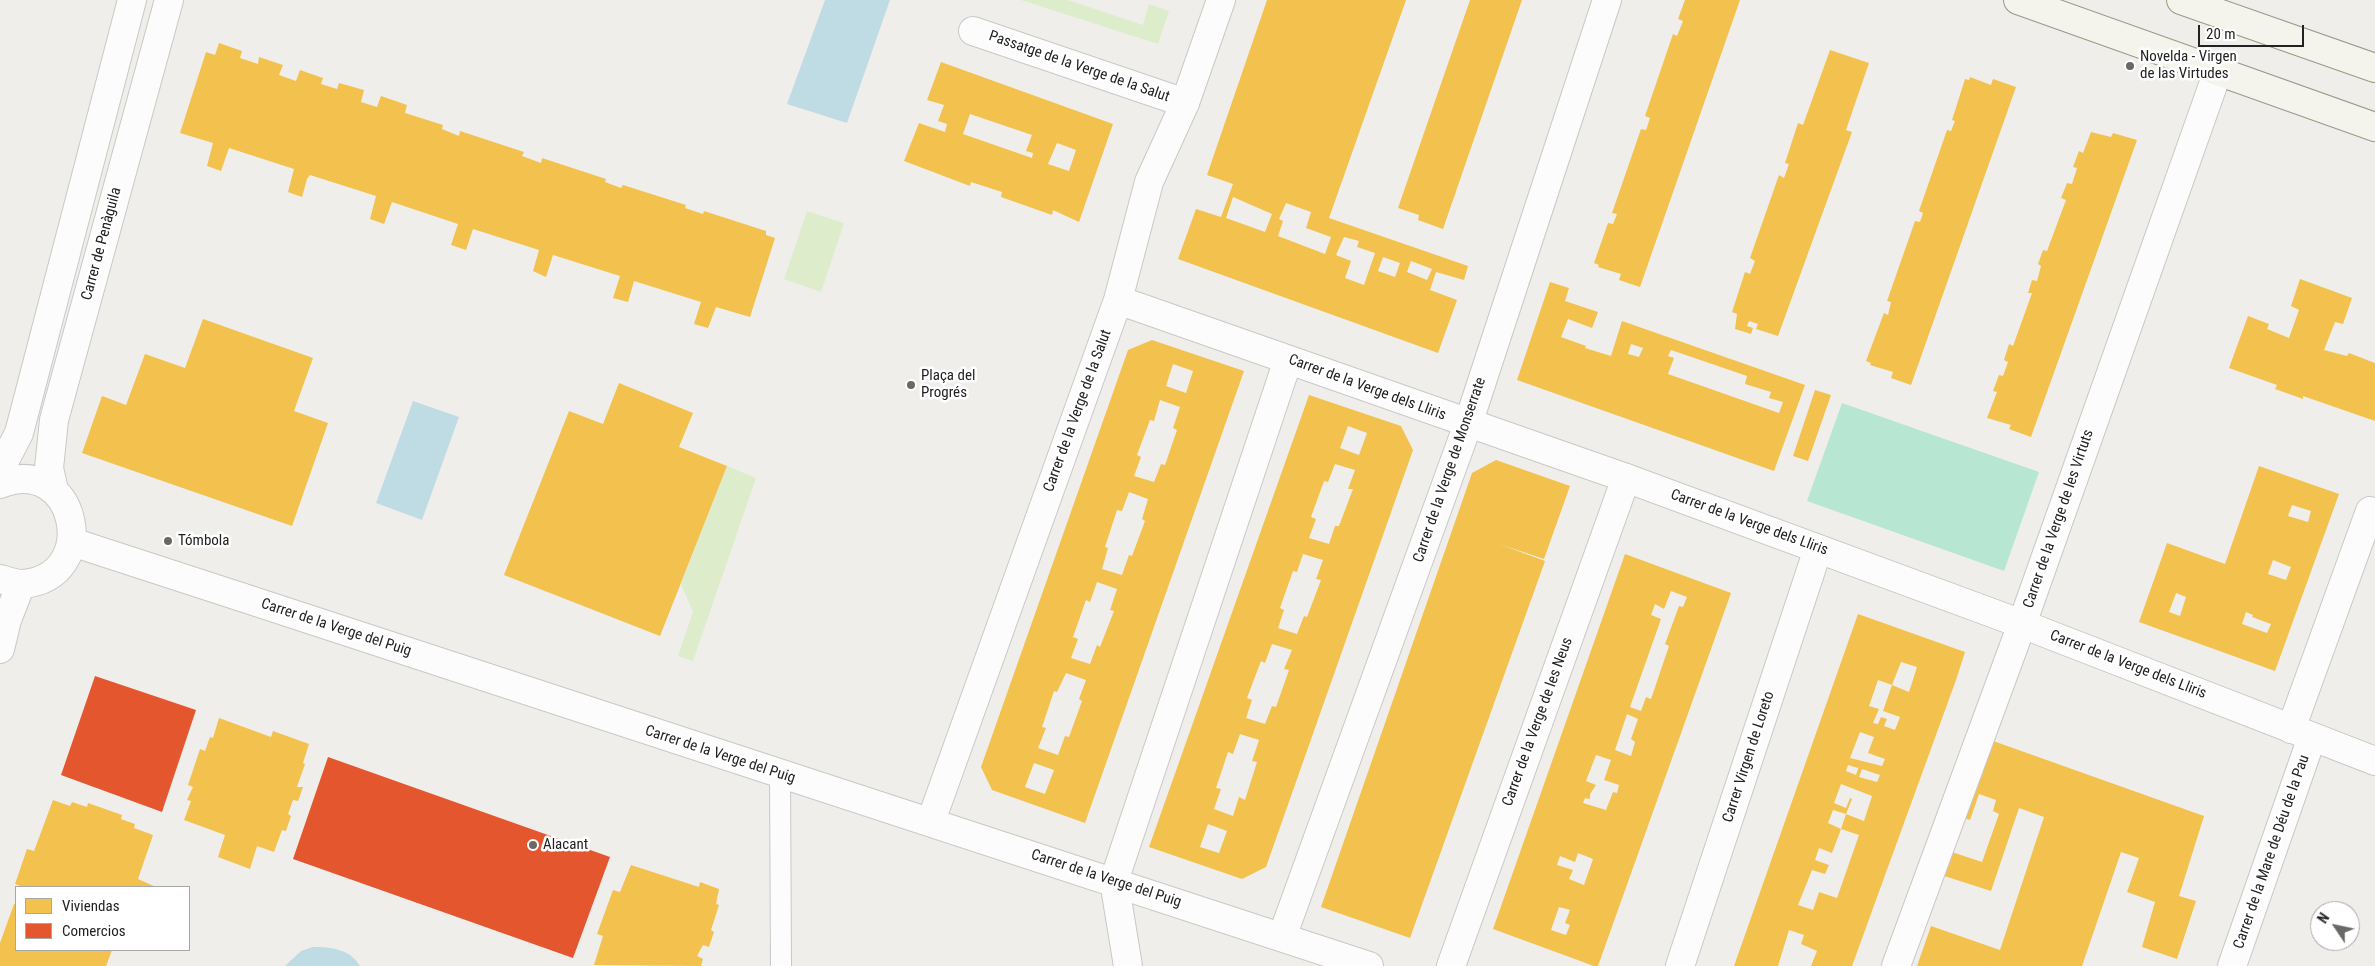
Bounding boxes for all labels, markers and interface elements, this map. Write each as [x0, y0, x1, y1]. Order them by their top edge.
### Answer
scale bar [2200, 15, 2306, 47]
text: 20 m [2206, 25, 2236, 43]
street label: Passatge de la Verge de la Salut [986, 28, 1172, 106]
place label: Novelda - Virgen de las Virtudes [2140, 48, 2237, 83]
marker: Novelda - Virgen de las Virtudes [2124, 60, 2136, 72]
street label: Carrer de Penàguila [78, 186, 126, 302]
street label: Carrer de la Verge de la Salut [1040, 327, 1116, 495]
street label: Carrer de la Verge dels Lliris [1286, 351, 1448, 425]
place label: Plaça del Progrés [921, 367, 975, 402]
street label: Carrer de la Verge de Monserrate [1410, 375, 1490, 565]
marker: Plaça del Progrés [905, 379, 917, 391]
street label: Carrer de la Verge de les Virtuts [2020, 427, 2098, 611]
street label: Carrer de la Verge dels Lliris [1668, 486, 1830, 560]
place label: Tómbola [178, 532, 229, 550]
marker: Tómbola [162, 535, 174, 547]
street label: Carrer de la Verge del Puig [259, 595, 413, 661]
street label: Carrer de la Verge dels Lliris [2047, 627, 2209, 703]
street label: Carrer de la Verge de les Neus [1499, 635, 1577, 809]
street label: Carrer Virgen de Loreto [1719, 689, 1779, 825]
street label: Carrer de la Verge del Puig [643, 722, 797, 788]
street label: Carrer de la Mare de Déu de la Pau [2230, 753, 2314, 951]
place label: Alacant [543, 836, 588, 854]
marker: Alacant [527, 839, 539, 851]
street label: Carrer de la Verge del Puig [1029, 846, 1183, 912]
legend [15, 886, 190, 951]
text: Viviendas [62, 897, 119, 915]
north arrow [2310, 901, 2360, 951]
text: N [2314, 910, 2332, 926]
text: Comercios [62, 922, 126, 940]

